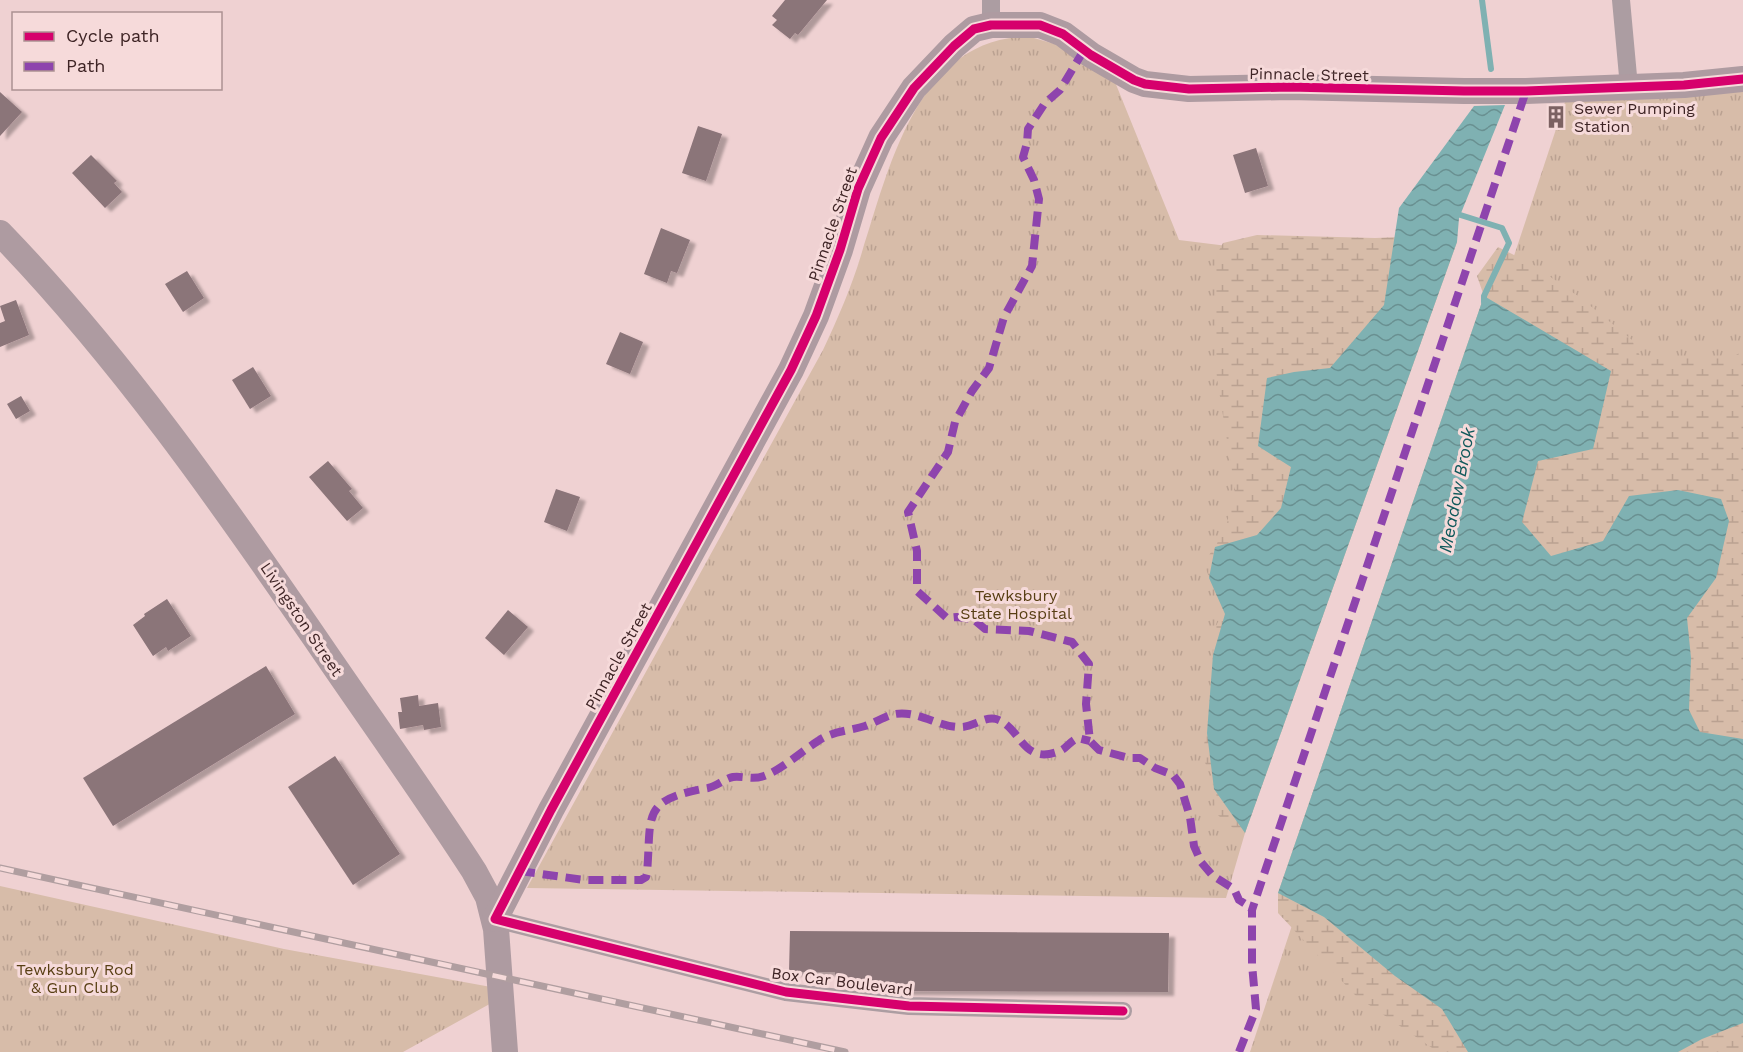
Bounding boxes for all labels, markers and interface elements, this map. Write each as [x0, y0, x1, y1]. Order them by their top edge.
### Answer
legend [12, 12, 222, 90]
text: Cycle path [66, 25, 160, 46]
text: Path [66, 55, 106, 76]
street label: Pinnacle Street [1249, 64, 1369, 85]
place label: Sewer Pumping Station [1574, 99, 1695, 136]
building icon: Sewer Pumping Station [1543, 104, 1569, 130]
street label: Pinnacle Street [804, 164, 861, 284]
water label: Meadow Brook [1434, 424, 1479, 554]
street label: Livingston Street [257, 559, 347, 680]
park label: Tewksbury State Hospital [960, 586, 1072, 623]
street label: Pinnacle Street [581, 599, 656, 713]
park label: Tewksbury Rod & Gun Club [16, 960, 134, 997]
street label: Box Car Boulevard [770, 963, 914, 1000]

